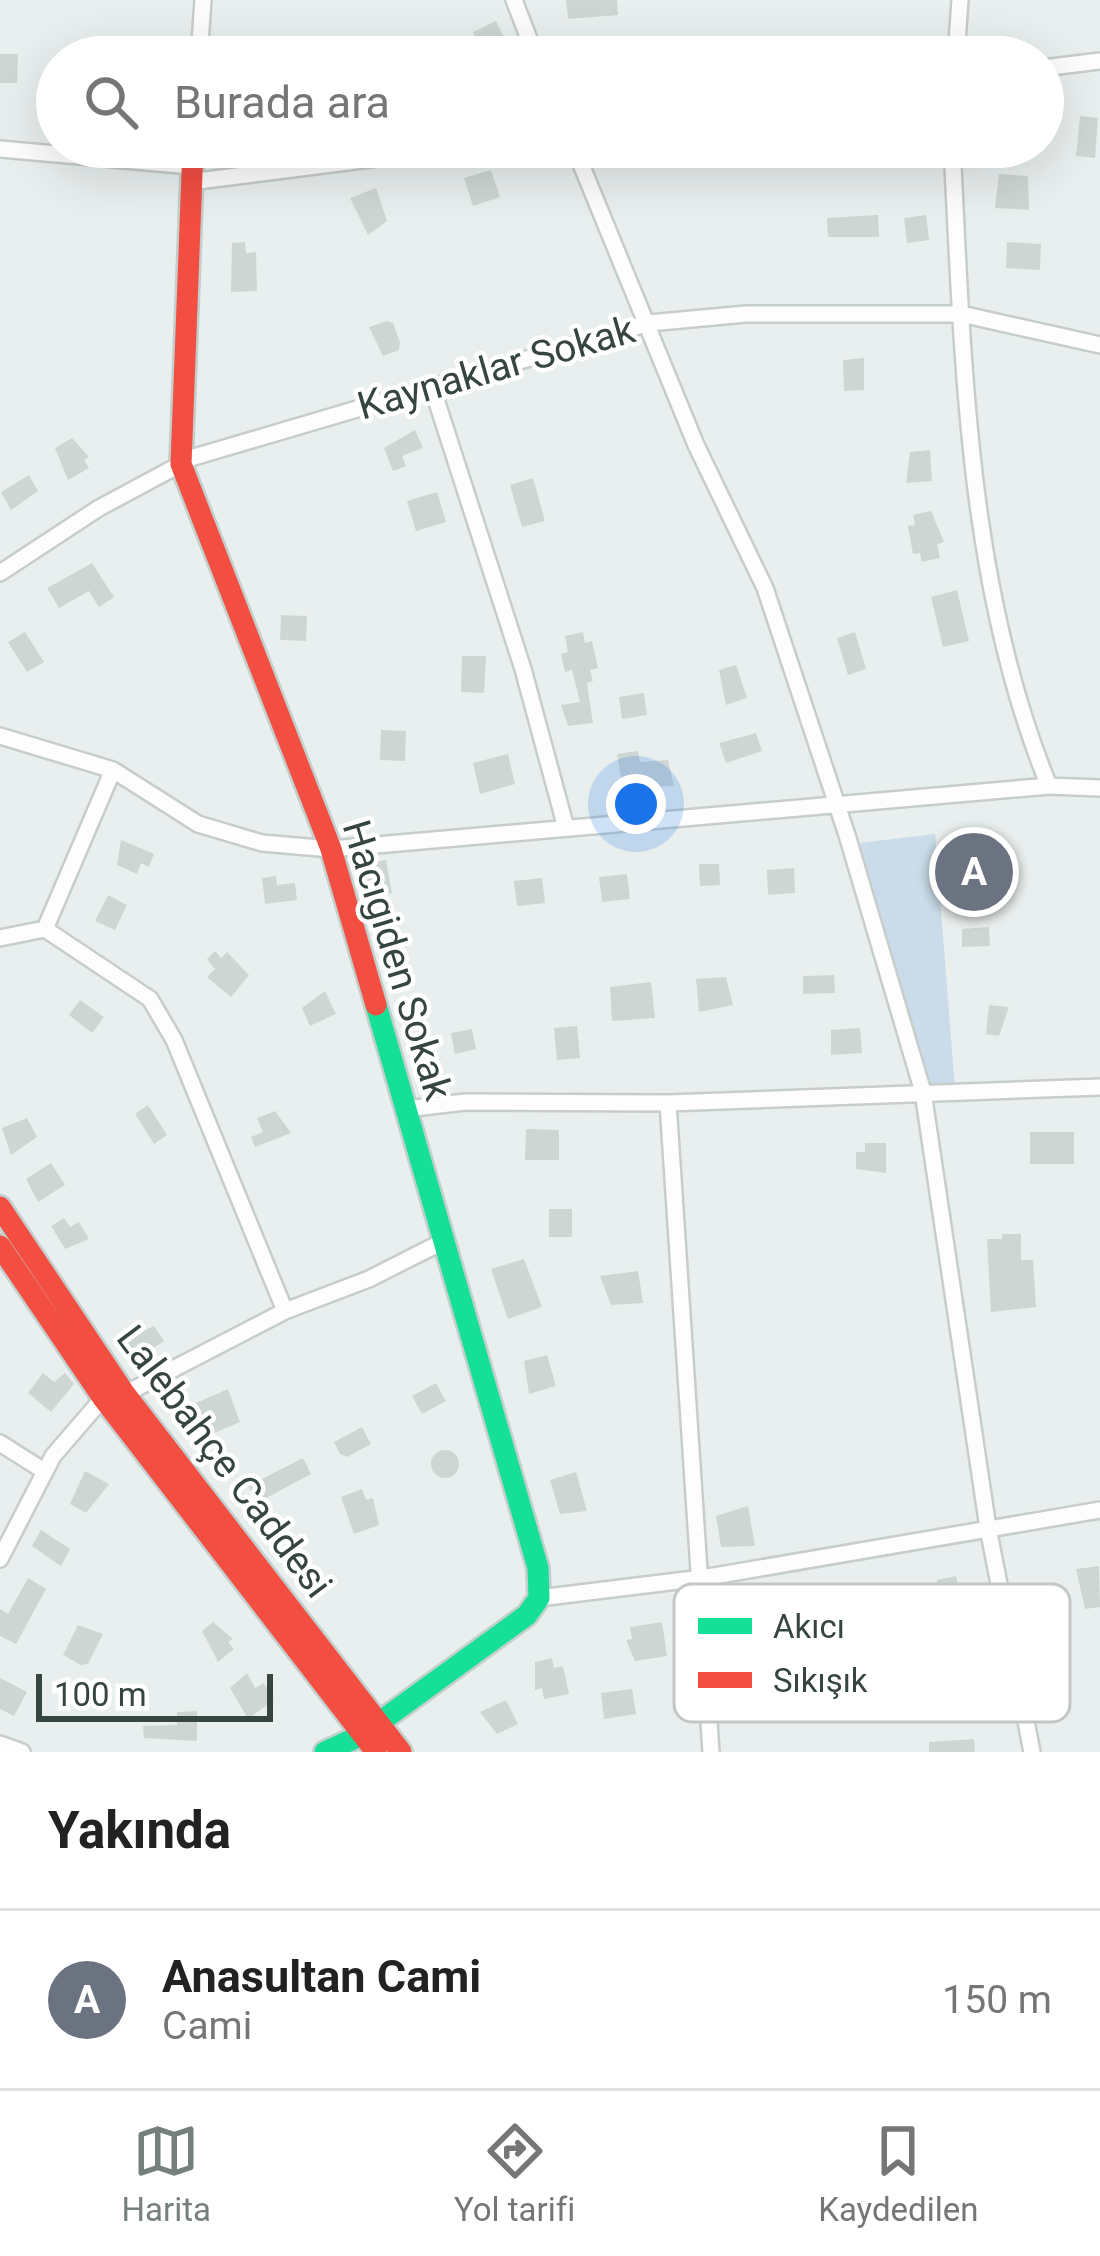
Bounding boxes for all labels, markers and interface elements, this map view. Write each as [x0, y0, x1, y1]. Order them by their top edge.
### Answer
search box [36, 36, 1064, 168]
icon: search [78, 69, 144, 135]
text: Burada ara [174, 76, 390, 129]
street label: Kaynaklar Sokak [352, 306, 640, 430]
your location [606, 774, 666, 834]
street label: Hacıgiden Sokak [333, 815, 462, 1106]
pin: A [935, 827, 1013, 917]
street label: Lalebahçe Caddesi [107, 1317, 341, 1607]
legend [674, 1584, 1070, 1722]
text: Akıcı [773, 1607, 845, 1646]
text: Sıkışık [773, 1661, 868, 1700]
scale bar [36, 1668, 273, 1721]
text: 100 m [54, 1675, 147, 1714]
text: Yakında [48, 1801, 231, 1860]
text: Anasultan Cami [162, 1950, 481, 2003]
text: A [74, 1977, 100, 2023]
text: 150 m [942, 1977, 1052, 2023]
text: Cami [162, 2003, 252, 2049]
tab: Harita [121, 2118, 211, 2229]
tab: Yol tarifi [454, 2118, 575, 2229]
tab: Kaydedilen [818, 2118, 978, 2229]

